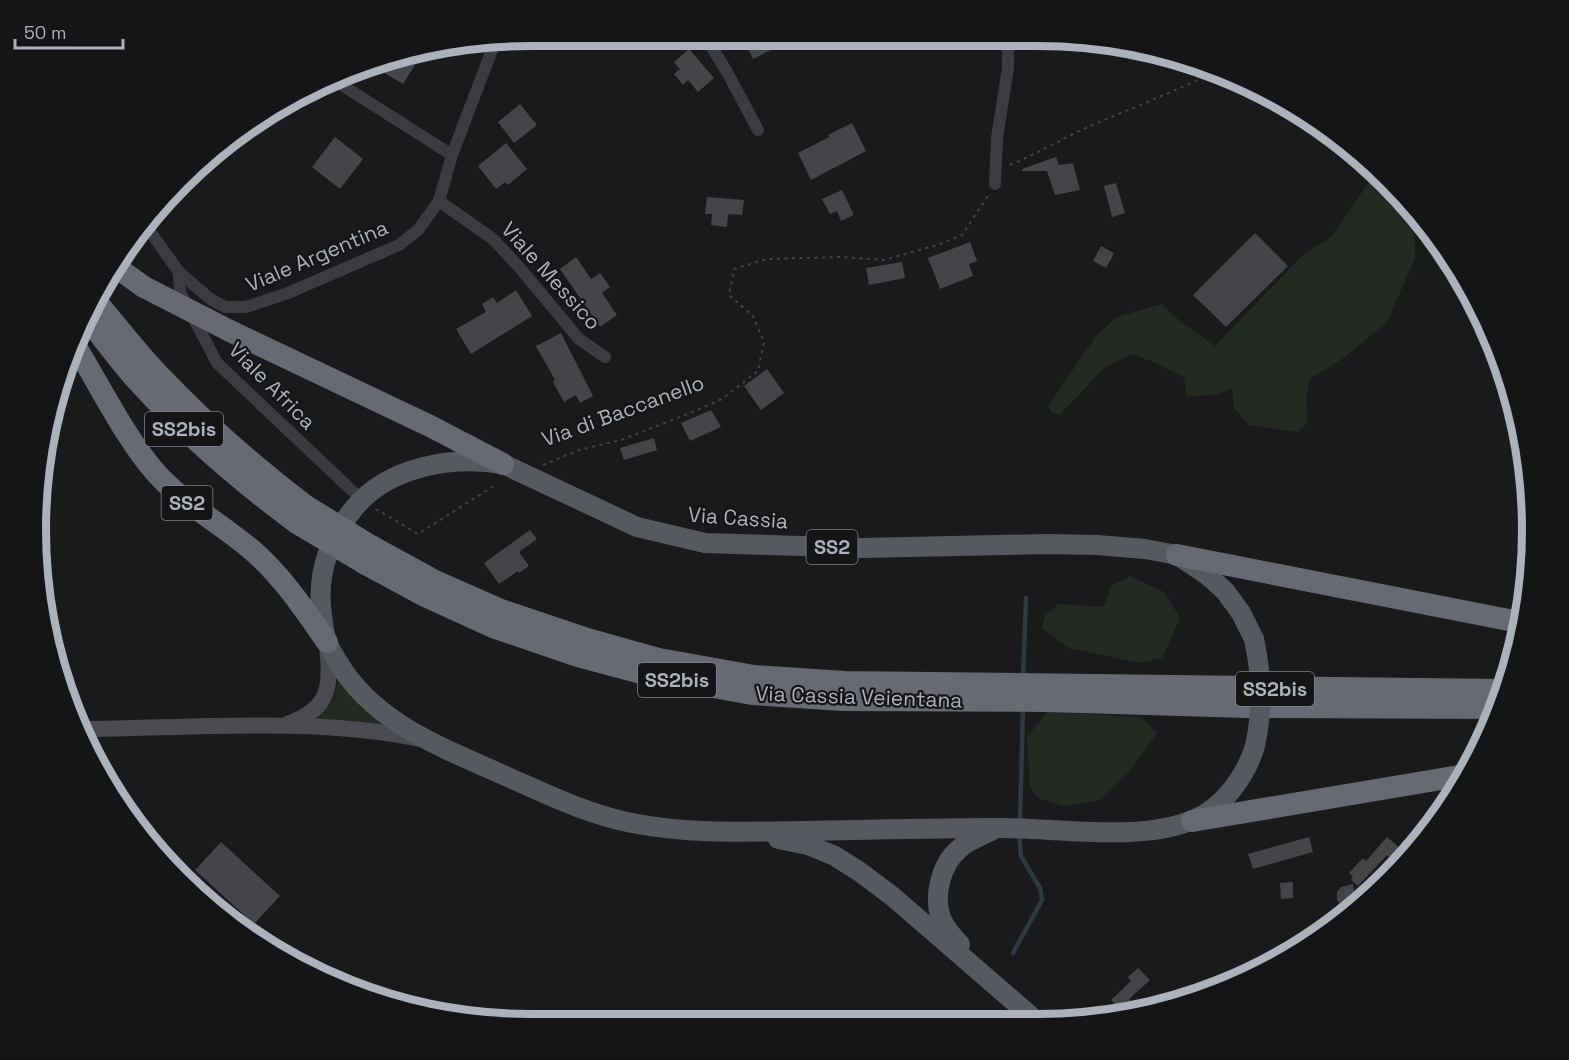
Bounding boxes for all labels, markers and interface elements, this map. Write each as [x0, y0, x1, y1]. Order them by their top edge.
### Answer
scale bar [15, 12, 123, 50]
text: 50 m [24, 21, 66, 44]
street label: Viale Argentina [242, 213, 392, 298]
street label: Viale Messico [496, 216, 607, 335]
street label: Viale Africa [223, 336, 322, 435]
street label: Via di Baccanello [538, 369, 708, 452]
road number: SS2bis [145, 412, 223, 446]
road number: SS2 [162, 486, 213, 520]
street label: Via Cassia [687, 501, 789, 534]
road number: SS2 [806, 530, 858, 564]
road number: SS2bis [638, 663, 716, 697]
road number: SS2bis [1236, 672, 1314, 706]
street label: Via Cassia Veientana [755, 679, 963, 714]

